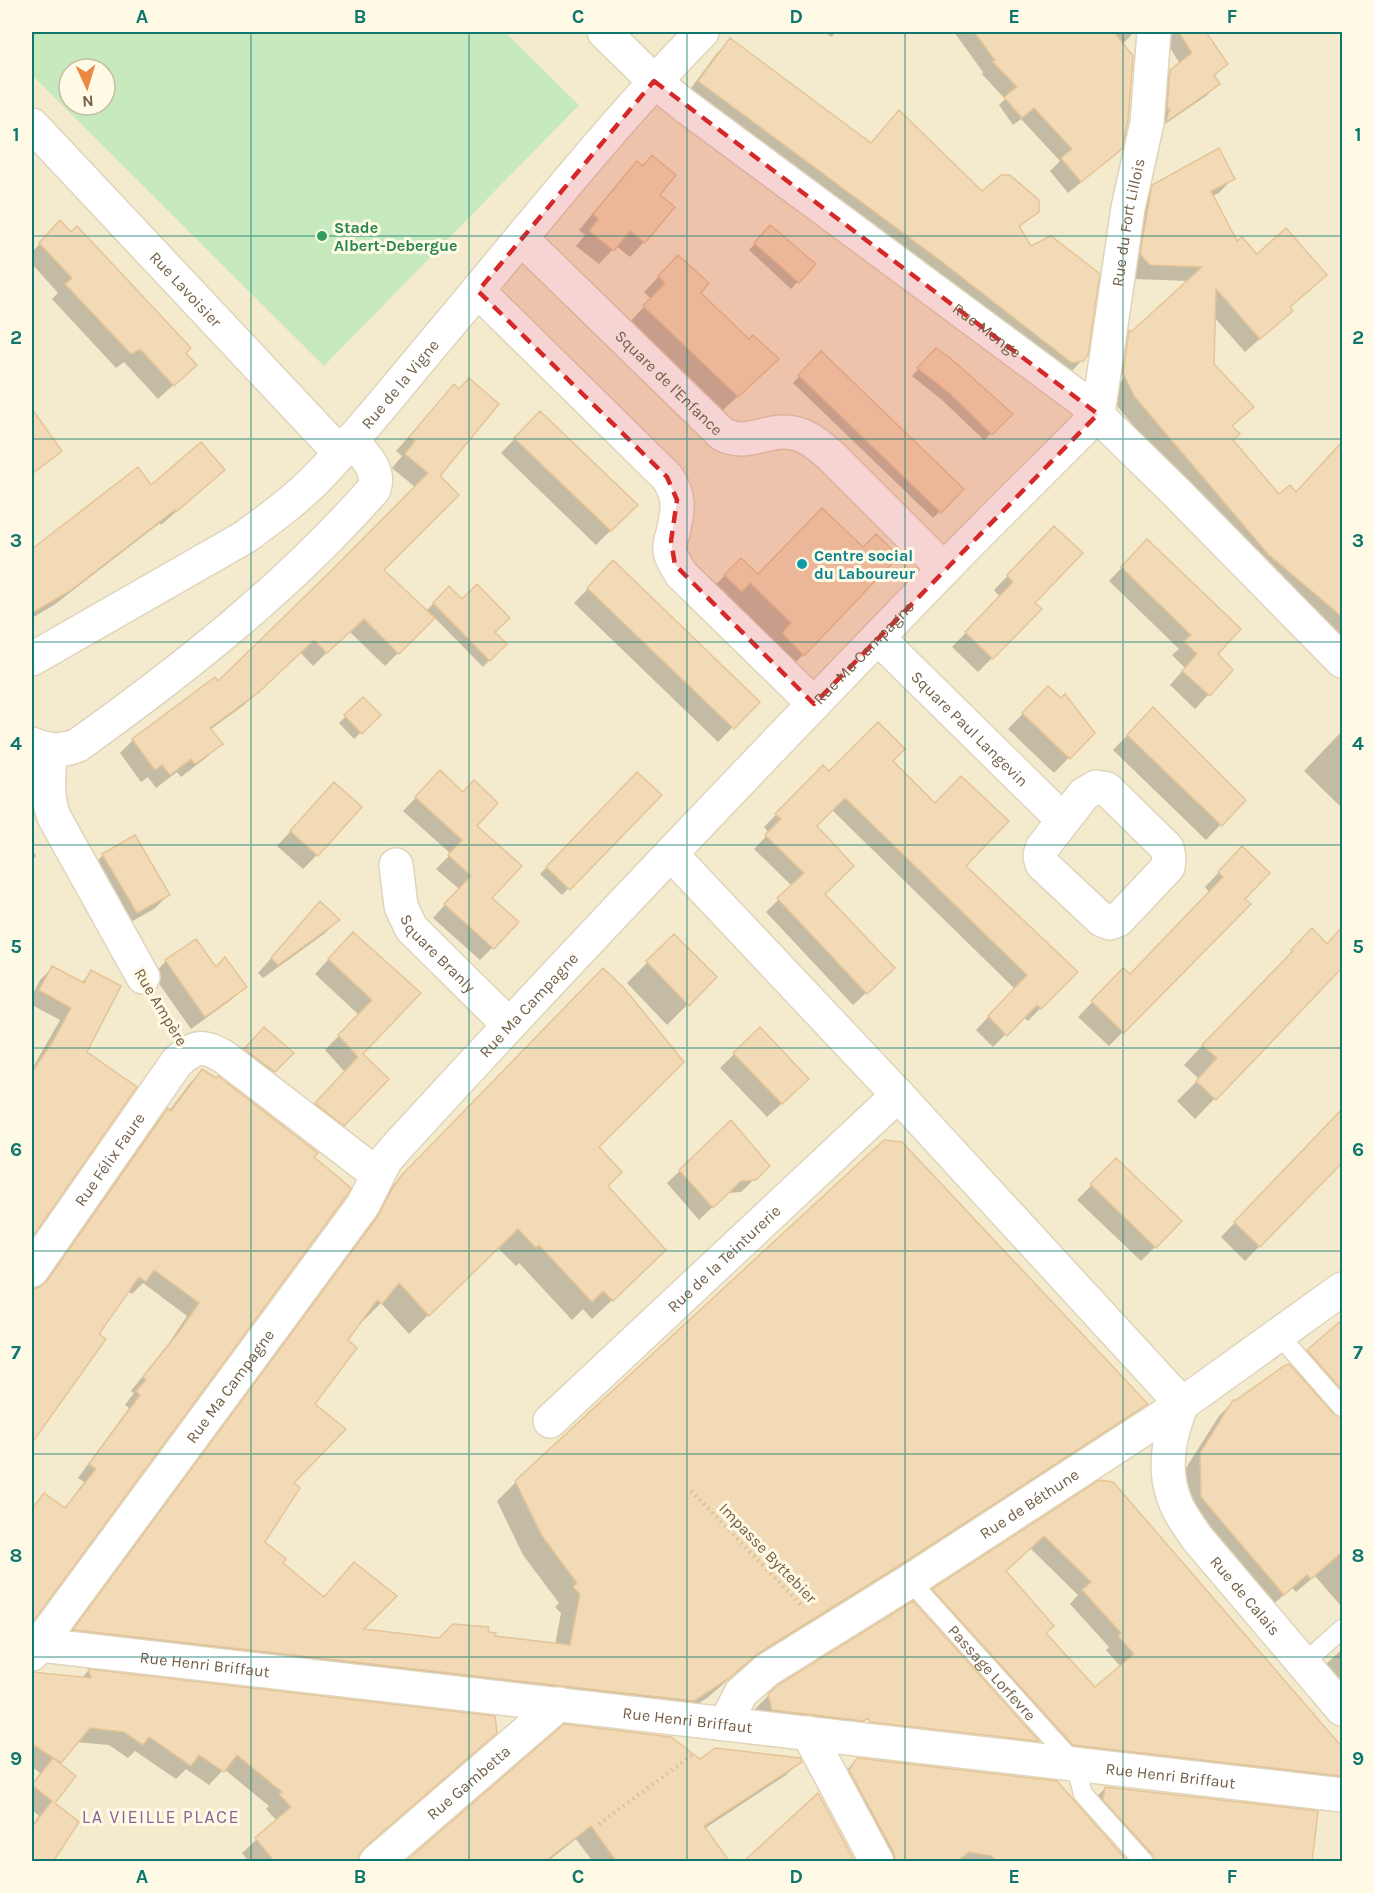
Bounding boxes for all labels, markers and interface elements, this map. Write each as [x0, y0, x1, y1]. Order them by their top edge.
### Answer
text: A [136, 5, 149, 28]
text: B [354, 5, 366, 28]
text: C [572, 5, 584, 28]
text: D [789, 5, 803, 28]
text: E [1008, 5, 1020, 28]
text: F [1227, 5, 1238, 28]
north arrow [57, 57, 117, 117]
text: N [82, 92, 94, 111]
text: 1 [12, 123, 20, 146]
text: 1 [1354, 123, 1362, 146]
street label: Rue du Fort Lillois [1107, 156, 1148, 288]
place label: Stade Albert-Debergue [334, 218, 458, 255]
marker: Stade Albert-Debergue [315, 229, 329, 243]
street label: Rue Lavoisier [146, 247, 226, 331]
street label: Rue Monge [949, 298, 1025, 362]
text: 2 [10, 326, 22, 349]
street label: Square de l'Enfance [612, 326, 727, 439]
text: 2 [1352, 326, 1364, 349]
street label: Rue de la Vigne [357, 335, 442, 433]
text: 3 [10, 529, 22, 552]
text: 3 [1352, 529, 1364, 552]
place label: Centre social du Laboureur [814, 546, 916, 583]
marker: Centre social du Laboureur [795, 557, 809, 571]
street label: Rue Ma Campagne [809, 597, 917, 708]
street label: Square Paul Langevin [907, 667, 1032, 790]
text: 4 [10, 732, 22, 755]
text: 4 [1352, 732, 1364, 755]
street label: Square Branly [396, 911, 480, 997]
text: 5 [10, 935, 22, 958]
text: 5 [1352, 935, 1364, 958]
street label: Rue Ma Campagne [475, 948, 582, 1061]
street label: Rue Ampère [130, 965, 192, 1049]
street label: Rue Félix Faure [70, 1109, 148, 1210]
text: 6 [10, 1138, 22, 1161]
text: 6 [1352, 1138, 1364, 1161]
street label: Rue de la Teinturerie [663, 1201, 784, 1316]
street label: Rue Ma Campagne [181, 1325, 278, 1447]
text: 7 [11, 1341, 21, 1364]
text: 7 [1353, 1341, 1363, 1364]
street label: Rue de Béthune [976, 1464, 1082, 1543]
street label: Impasse Byttebier [715, 1499, 821, 1607]
text: 8 [10, 1544, 22, 1567]
text: 8 [1352, 1544, 1364, 1567]
street label: Rue de Calais [1207, 1552, 1285, 1639]
street label: Passage Lorfevre [944, 1621, 1040, 1724]
street label: Rue Henri Briffaut [139, 1647, 271, 1681]
street label: Rue Henri Briffaut [622, 1703, 754, 1736]
street label: Rue Gambetta [423, 1741, 514, 1824]
text: 9 [10, 1747, 22, 1770]
text: 9 [1352, 1747, 1364, 1770]
street label: Rue Henri Briffaut [1105, 1758, 1236, 1792]
district label: LA VIEILLE PLACE [82, 1806, 240, 1828]
text: A [136, 1865, 149, 1888]
text: B [354, 1865, 366, 1888]
text: C [572, 1865, 584, 1888]
text: D [789, 1865, 803, 1888]
text: E [1008, 1865, 1020, 1888]
text: F [1227, 1865, 1238, 1888]

